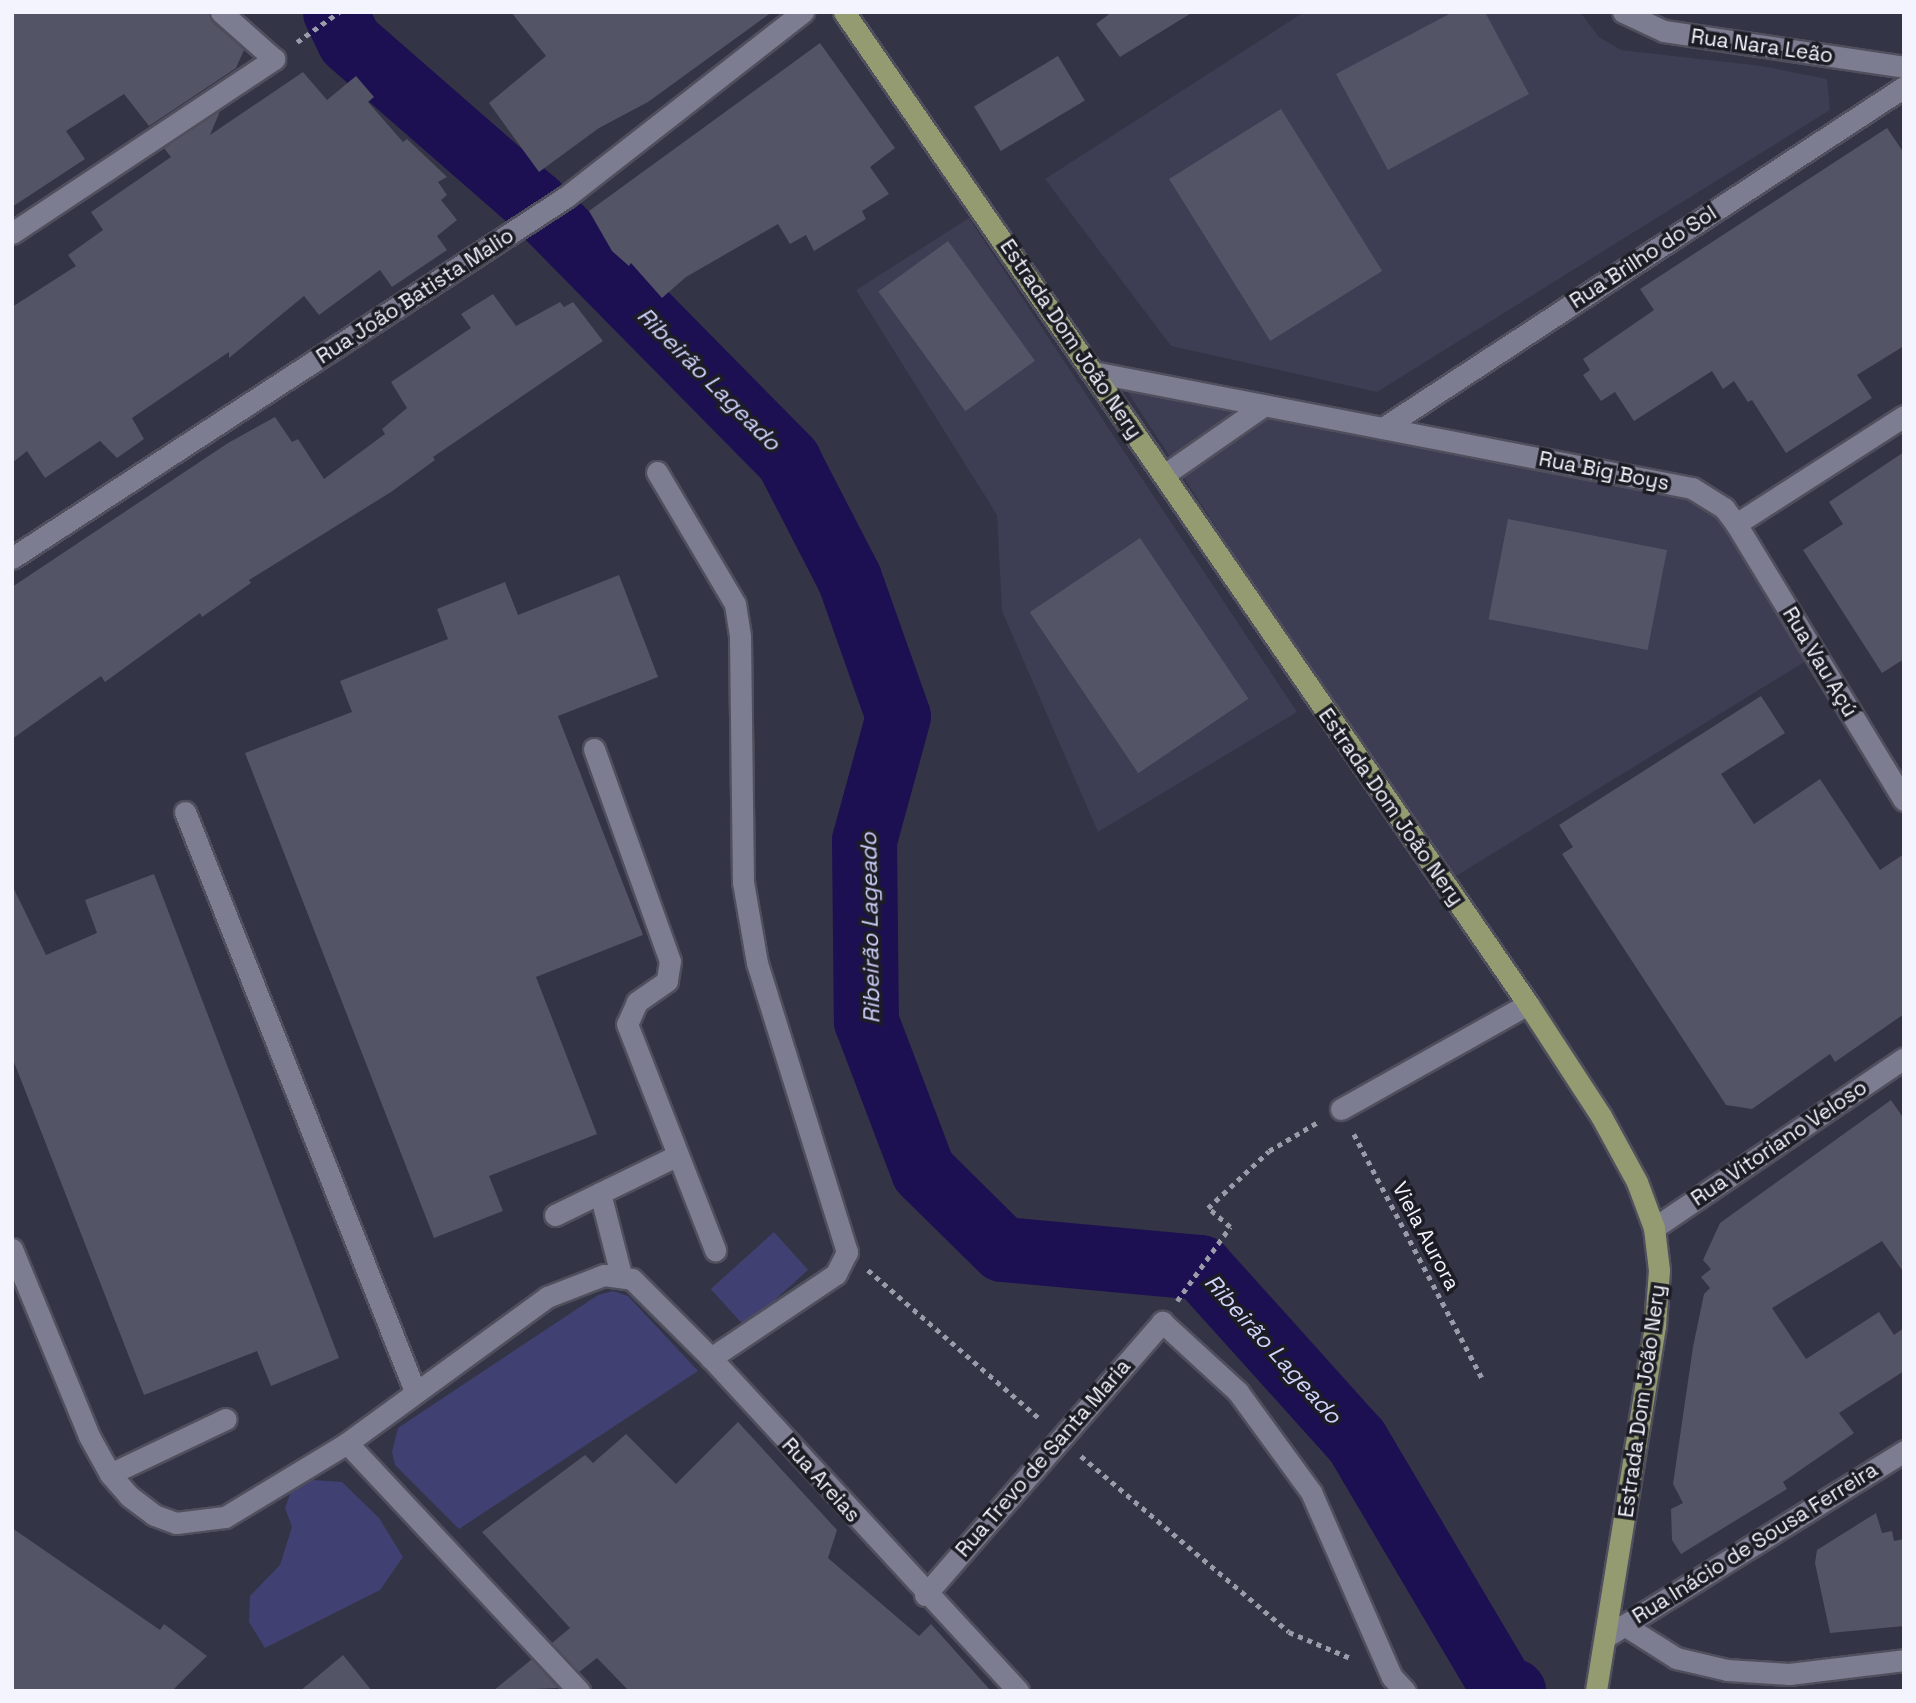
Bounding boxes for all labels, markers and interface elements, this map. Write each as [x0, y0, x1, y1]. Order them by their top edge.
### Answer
street label: Rua Nara Leão [1689, 24, 1835, 68]
street label: Rua Brilho do Sol [1565, 200, 1721, 314]
street label: Rua João Batista Malio [312, 223, 518, 369]
street label: Estrada Dom João Nery [995, 234, 1147, 444]
water label: Ribeirão Lageado [632, 302, 786, 456]
street label: Rua Big Boys [1537, 446, 1671, 496]
street label: Rua Vau Açú [1777, 602, 1863, 722]
street label: Estrada Dom João Nery [1313, 703, 1469, 911]
water label: Ribeirão Lageado [855, 832, 885, 1024]
street label: Rua Vitoriano Veloso [1686, 1075, 1872, 1211]
street label: Viela Aurora [1387, 1177, 1465, 1295]
water label: Ribeirão Lageado [1199, 1269, 1347, 1429]
street label: Estrada Dom João Nery [1613, 1283, 1671, 1519]
street label: Rua Trevo de Santa Maria [950, 1354, 1136, 1562]
street label: Rua Areias [777, 1433, 865, 1527]
street label: Rua Inácio de Sousa Ferreira [1628, 1457, 1882, 1629]

